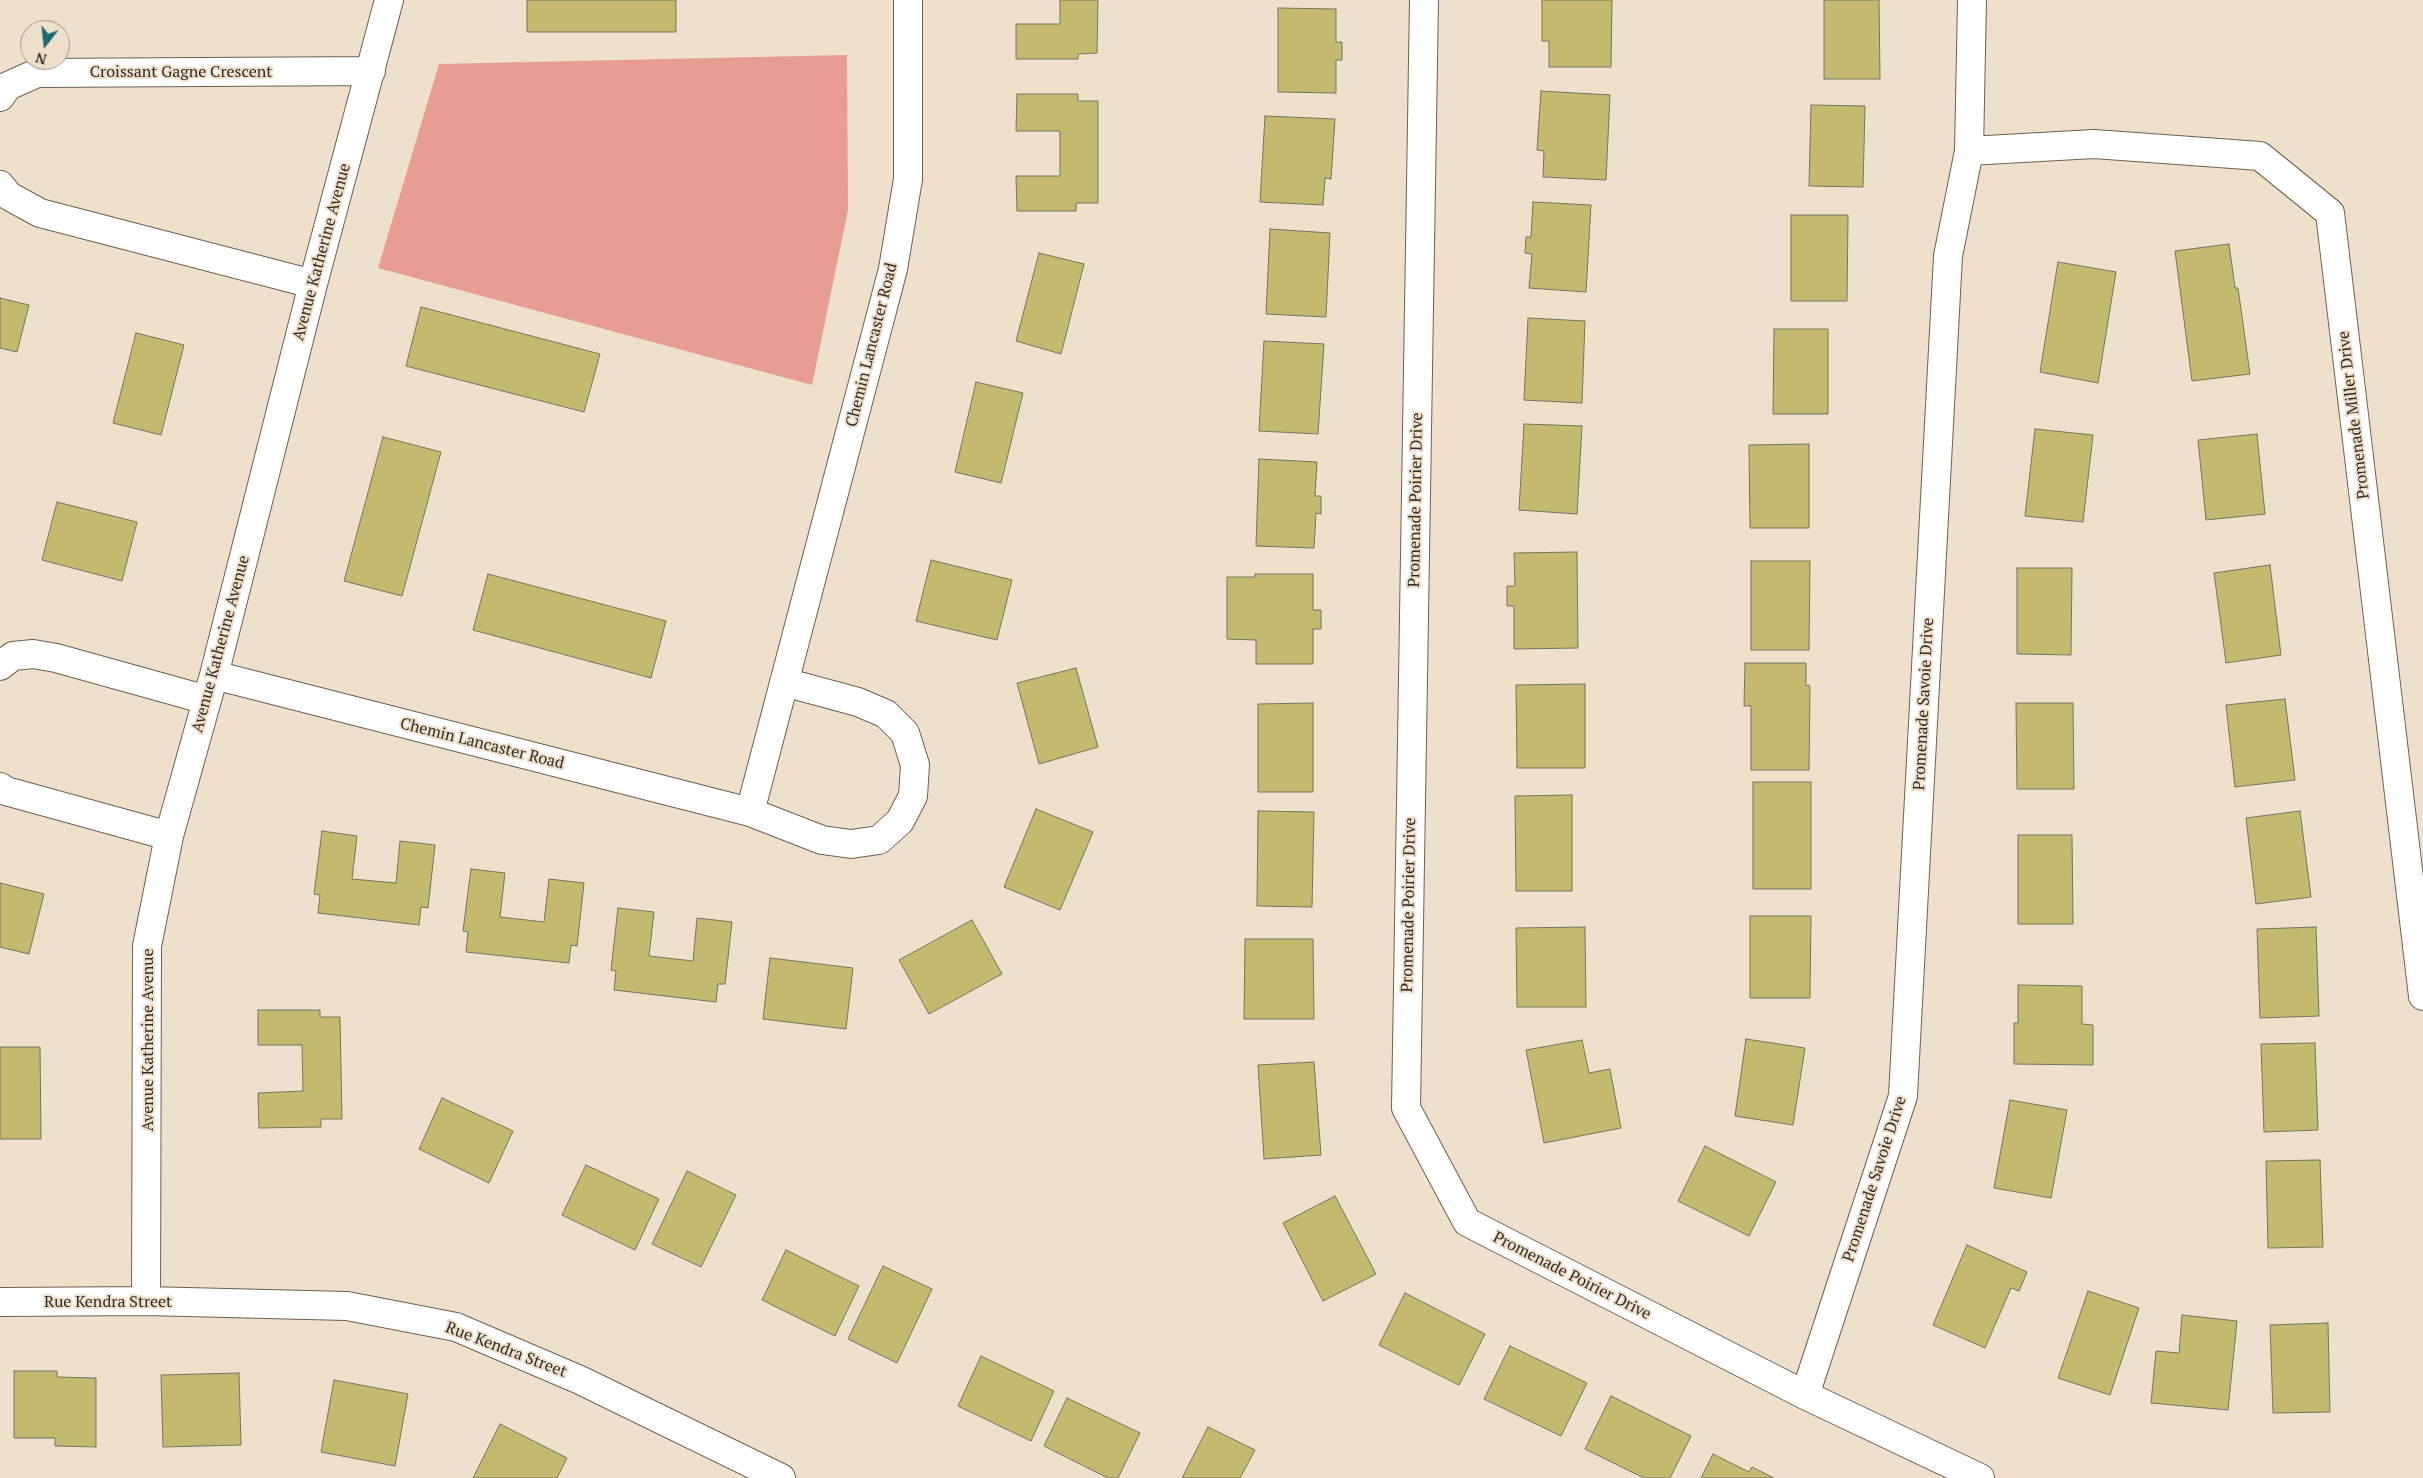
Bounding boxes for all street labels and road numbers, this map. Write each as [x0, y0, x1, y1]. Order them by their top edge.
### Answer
street label: Croissant Gagne Crescent [90, 62, 272, 82]
street label: Avenue Katherine Avenue [289, 161, 355, 343]
street label: Chemin Lancaster Road [842, 261, 902, 429]
street label: Promenade Miller Drive [2334, 330, 2374, 500]
street label: Promenade Poirier Drive [1405, 413, 1427, 587]
street label: Avenue Katherine Avenue [188, 553, 254, 735]
street label: Promenade Savoie Drive [1910, 617, 1938, 791]
street label: Chemin Lancaster Road [398, 714, 566, 774]
street label: Promenade Poirier Drive [1398, 818, 1420, 992]
street label: Avenue Katherine Avenue [138, 949, 158, 1131]
street label: Promenade Savoie Drive [1839, 1094, 1911, 1264]
street label: Promenade Poirier Drive [1490, 1228, 1654, 1324]
street label: Rue Kendra Street [44, 1292, 172, 1312]
street label: Rue Kendra Street [443, 1318, 569, 1382]

